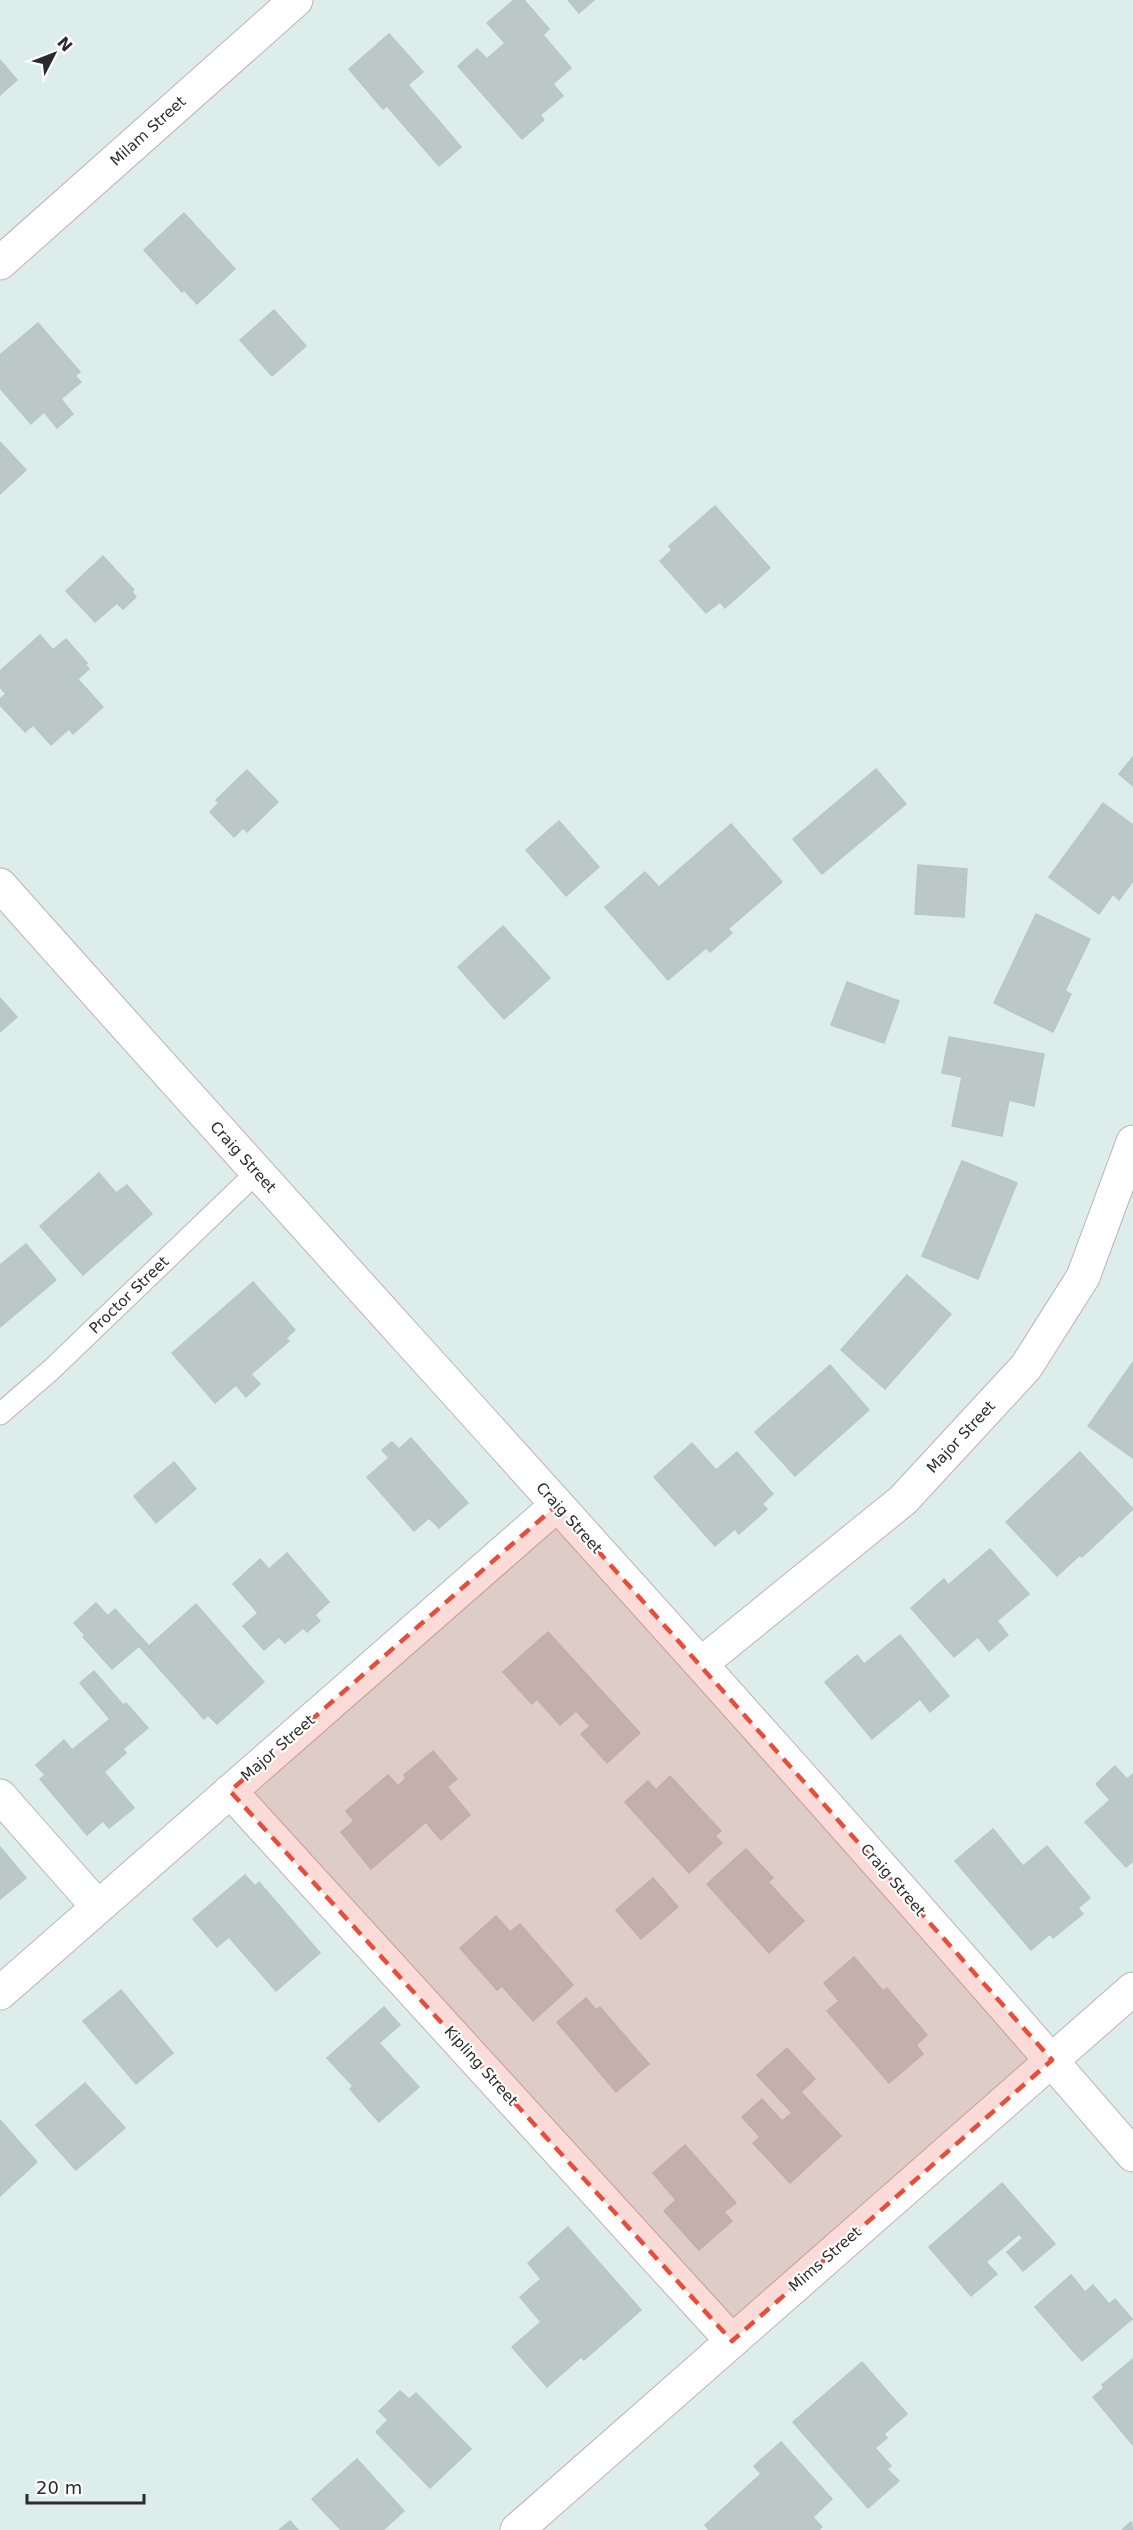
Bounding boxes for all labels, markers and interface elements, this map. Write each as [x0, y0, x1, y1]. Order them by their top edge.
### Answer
north arrow [24, 24, 84, 84]
text: N [53, 33, 76, 56]
street label: Milam Street [107, 92, 190, 170]
street label: Craig Street [206, 1118, 280, 1197]
street label: Proctor Street [85, 1252, 173, 1337]
street label: Major Street [923, 1397, 999, 1477]
street label: Craig Street [532, 1479, 606, 1558]
street label: Major Street [237, 1711, 319, 1785]
street label: Craig Street [857, 1840, 929, 1920]
street label: Kipling Street [440, 2022, 522, 2110]
street label: Mims Street [785, 2223, 865, 2295]
scale bar [27, 2467, 144, 2505]
text: 20 m [36, 2477, 82, 2498]

